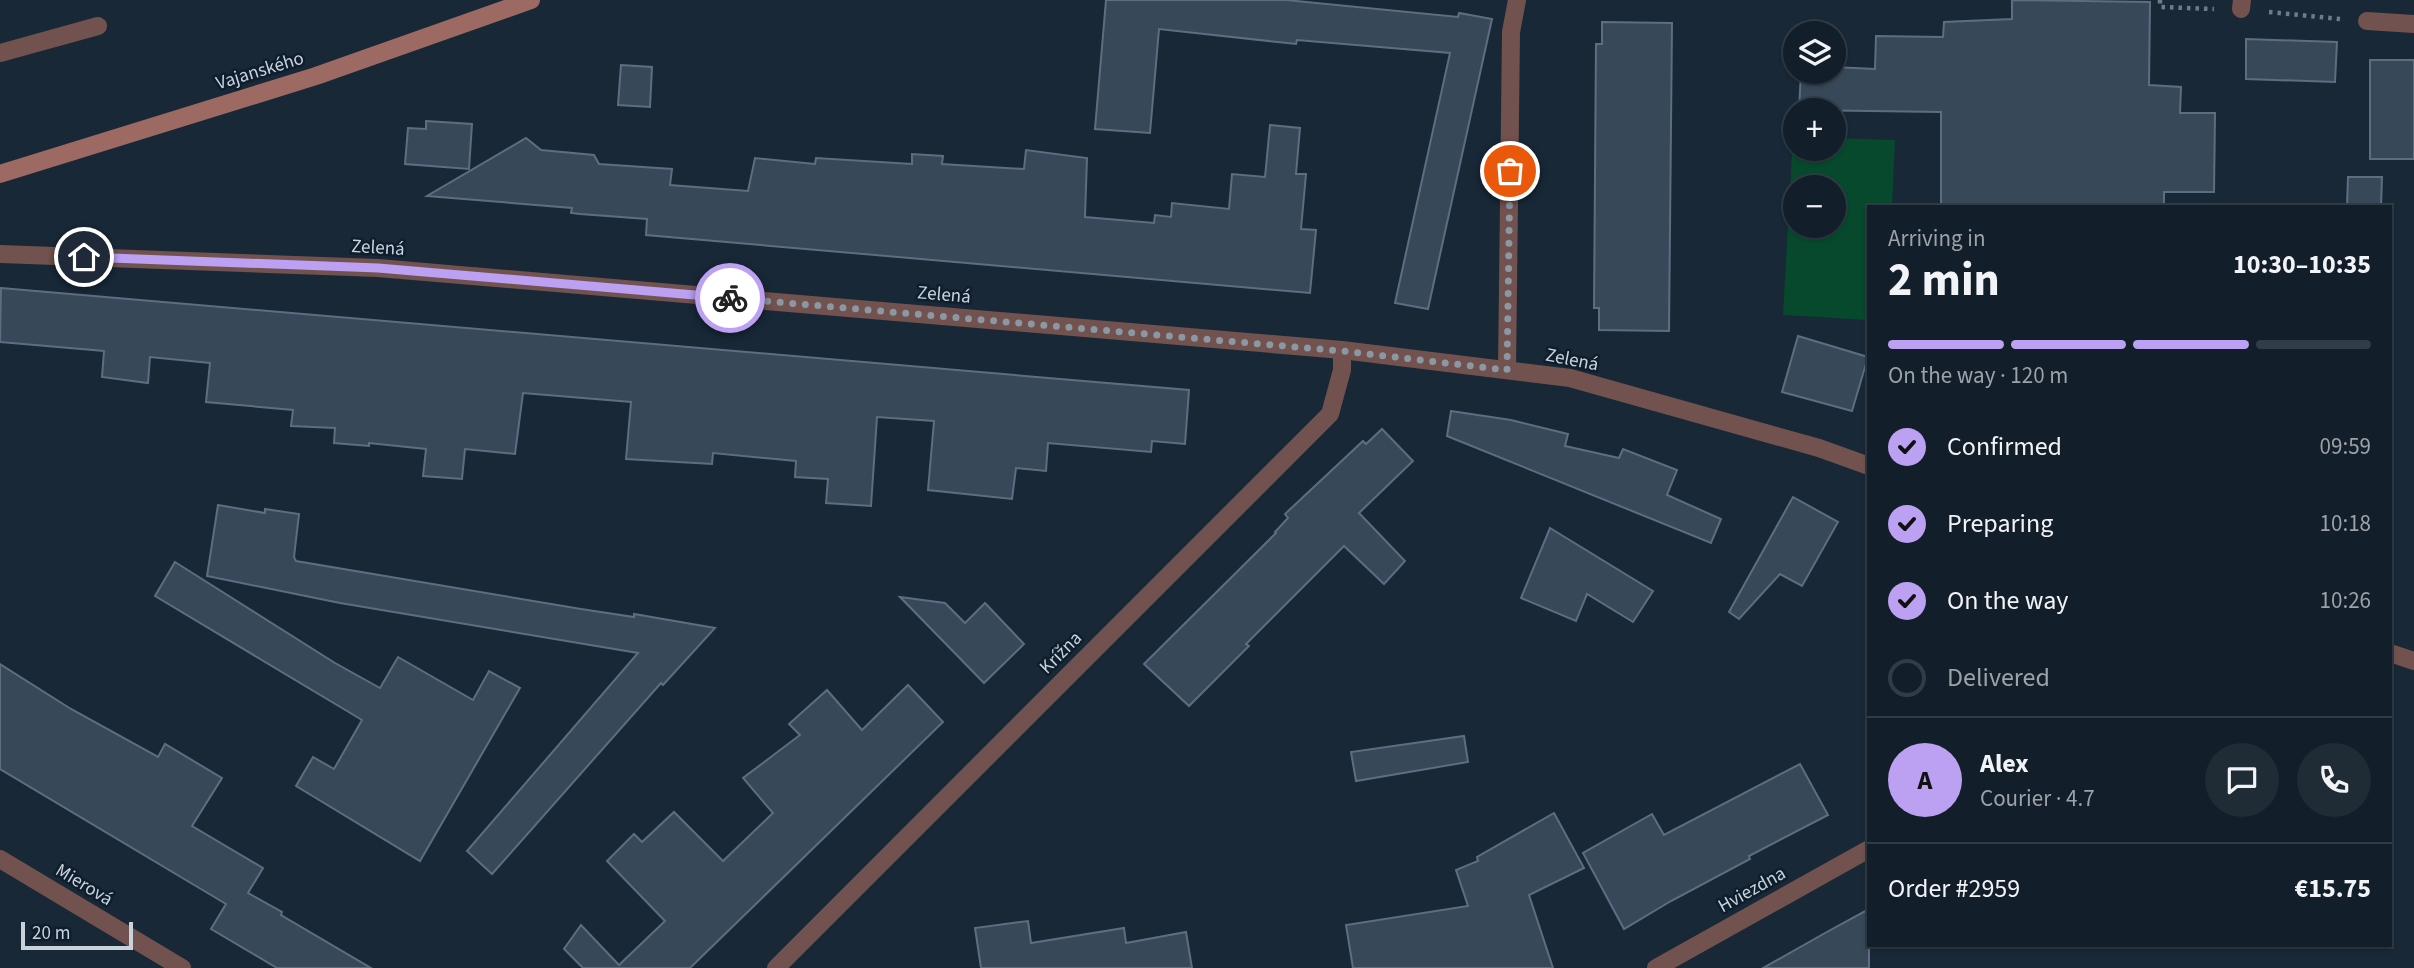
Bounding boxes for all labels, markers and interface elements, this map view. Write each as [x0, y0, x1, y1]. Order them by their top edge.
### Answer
map controls [1783, 21, 1846, 238]
button: layers [1783, 21, 1846, 84]
street label: Vajanského [213, 45, 307, 97]
button: + [1783, 98, 1846, 161]
pin [1480, 141, 1540, 201]
icon: bag [1491, 152, 1529, 190]
button: − [1783, 175, 1846, 238]
text: Arriving in [1888, 222, 1986, 255]
pin [54, 227, 114, 287]
street label: Zelená [351, 233, 405, 263]
icon: home [65, 238, 103, 276]
text: 10:30–10:35 [2233, 246, 2371, 283]
text: 2 min [1888, 248, 2000, 313]
courier [695, 263, 765, 333]
icon: bike [711, 279, 749, 317]
street label: Zelená [916, 279, 972, 311]
street label: Zelená [1543, 342, 1601, 378]
text: On the way · 120 m [1888, 359, 2068, 392]
icon: check [1888, 428, 1926, 466]
text: Confirmed [1947, 428, 2062, 465]
text: 09:59 [2320, 430, 2371, 463]
icon: check [1888, 505, 1926, 543]
text: Preparing [1947, 505, 2053, 542]
text: 10:18 [2320, 507, 2371, 540]
icon: check [1888, 582, 1926, 620]
text: On the way [1947, 582, 2068, 619]
text: 10:26 [2320, 584, 2371, 617]
street label: Krížna [1034, 626, 1088, 680]
text: Delivered [1947, 659, 2050, 696]
button: chat [2205, 743, 2279, 817]
button: phone [2297, 743, 2371, 817]
text: Alex [1980, 745, 2029, 782]
text: A [1918, 762, 1932, 799]
text: Courier · 4.7 [1980, 782, 2095, 815]
street label: Mierová [50, 857, 118, 913]
street label: Hviezdna [1713, 860, 1791, 920]
text: Order #2959 [1888, 870, 2020, 907]
text: €15.75 [2295, 870, 2371, 907]
scale bar [21, 919, 133, 951]
text: 20 m [32, 920, 70, 947]

